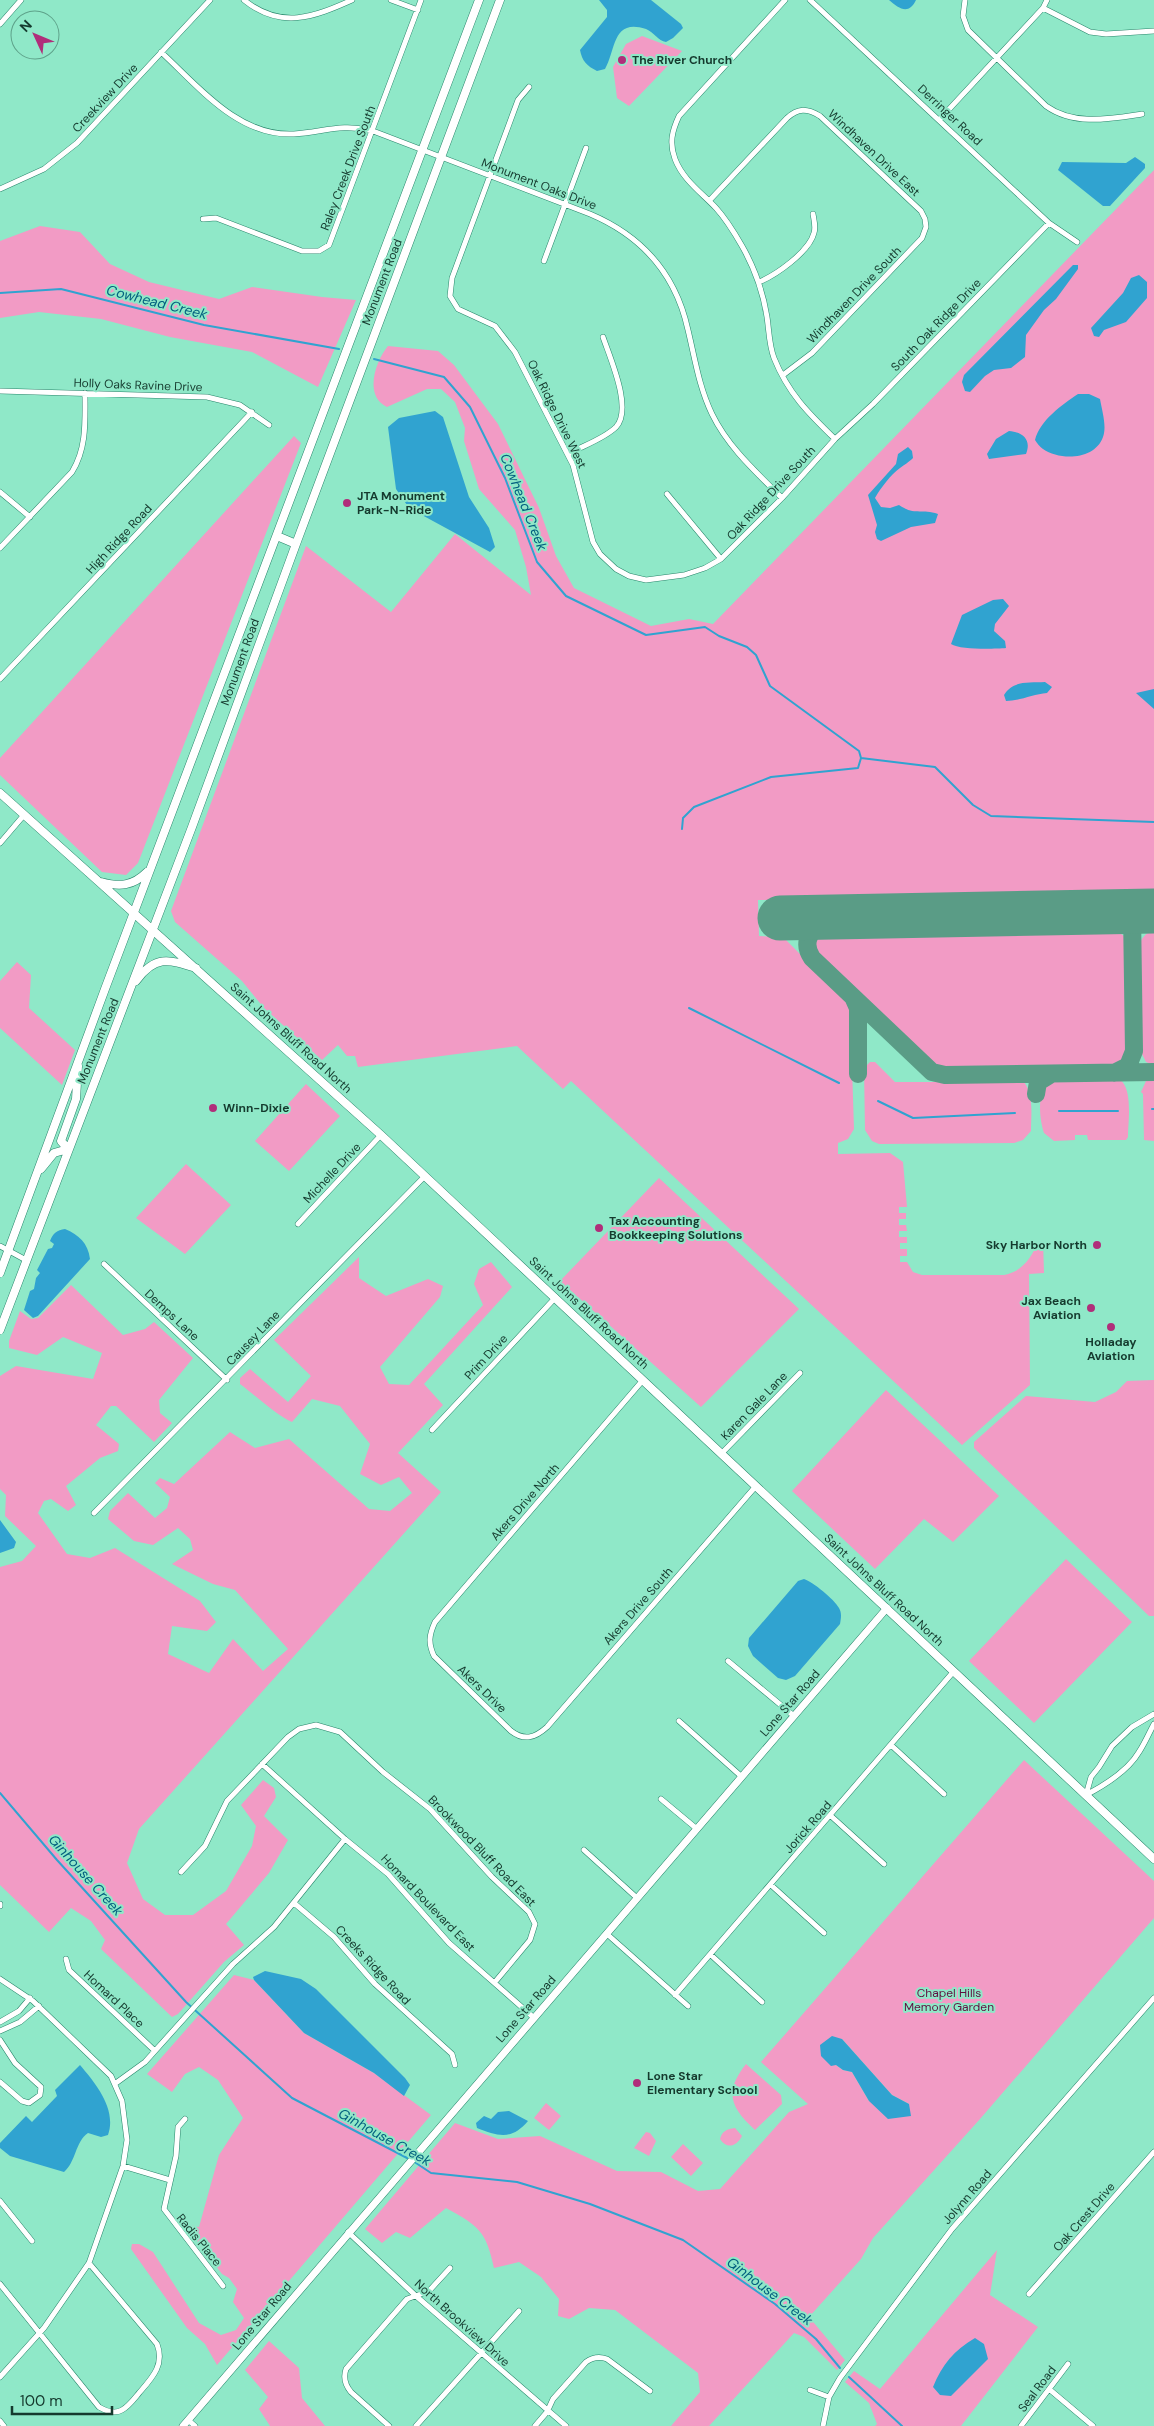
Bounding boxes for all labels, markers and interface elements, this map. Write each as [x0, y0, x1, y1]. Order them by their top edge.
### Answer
north arrow [10, 10, 60, 60]
text: N [16, 16, 36, 36]
place label: The River Church [632, 52, 732, 68]
marker: The River Church [616, 54, 628, 66]
street label: Creekview Drive [69, 60, 141, 136]
street label: Derringer Road [914, 81, 986, 149]
street label: Raley Creek Drive South [317, 103, 379, 233]
street label: Windhaven Drive East [825, 106, 924, 200]
street label: Monument Oaks Drive [479, 155, 599, 213]
street label: Monument Road [358, 237, 406, 327]
street label: Windhaven Drive South [803, 243, 905, 347]
street label: South Oak Ridge Drive [887, 275, 985, 375]
water label: Cowhead Creek [105, 281, 210, 323]
street label: Oak Ridge Drive West [524, 357, 590, 471]
street label: Holly Oaks Ravine Drive [73, 375, 203, 395]
street label: Oak Ridge Drive South [723, 442, 819, 544]
water label: Cowhead Creek [496, 451, 552, 554]
place label: JTA Monument Park-N-Ride [357, 488, 445, 518]
marker: JTA Monument Park-N-Ride [341, 497, 353, 509]
street label: High Ridge Road [83, 501, 155, 577]
street label: Monument Road [217, 616, 263, 708]
street label: Saint Johns Bluff Road North [227, 979, 355, 1097]
street label: Monument Road [73, 996, 123, 1086]
place label: Winn-Dixie [223, 1100, 289, 1116]
marker: Winn-Dixie [207, 1102, 219, 1114]
street label: Michelle Drive [300, 1139, 364, 1207]
place label: Tax Accounting Bookkeeping Solutions [609, 1213, 742, 1243]
marker: Tax Accounting Bookkeeping Solutions [593, 1222, 605, 1234]
place label: Sky Harbor North [986, 1237, 1087, 1253]
marker: Sky Harbor North [1091, 1239, 1103, 1251]
street label: Saint Johns Bluff Road North [526, 1253, 652, 1373]
street label: Demps Lane [141, 1286, 203, 1345]
place label: Jax Beach Aviation [1021, 1293, 1081, 1323]
marker: Jax Beach Aviation [1085, 1302, 1097, 1314]
street label: Causey Lane [223, 1307, 284, 1369]
marker: Holladay Aviation [1105, 1321, 1117, 1333]
street label: Prim Drive [461, 1331, 511, 1383]
place label: Holladay Aviation [1085, 1334, 1137, 1364]
street label: Karen Gale Lane [717, 1368, 791, 1444]
street label: Akers Drive North [487, 1460, 563, 1544]
street label: Saint Johns Bluff Road North [821, 1530, 947, 1650]
street label: Akers Drive South [600, 1564, 676, 1648]
street label: Akers Drive [454, 1662, 510, 1717]
street label: Lone Star Road [756, 1666, 824, 1740]
street label: Brookwood Bluff Road East [425, 1792, 540, 1910]
street label: Jorick Road [781, 1797, 835, 1857]
water label: Ginhouse Creek [45, 1831, 128, 1920]
street label: Homard Boulevard East [377, 1851, 479, 1955]
street label: Creeks Ridge Road [332, 1922, 414, 2008]
street label: Homard Place [80, 1967, 148, 2031]
street label: Lone Star Road [492, 1972, 560, 2046]
park label: Chapel Hills Memory Garden [904, 1985, 994, 2015]
place label: Lone Star Elementary School [647, 2068, 757, 2098]
marker: Lone Star Elementary School [631, 2077, 643, 2089]
water label: Ginhouse Creek [335, 2104, 435, 2170]
street label: Jolynn Road [939, 2166, 995, 2228]
street label: Oak Crest Drive [1050, 2179, 1119, 2255]
street label: Radis Place [173, 2211, 225, 2270]
water label: Ginhouse Creek [723, 2253, 817, 2330]
street label: North Brookview Drive [411, 2276, 513, 2370]
street label: Lone Star Road [229, 2279, 295, 2353]
street label: Seal Road [1014, 2363, 1060, 2415]
scale bar [12, 2384, 112, 2416]
text: 100 m [20, 2391, 63, 2411]

